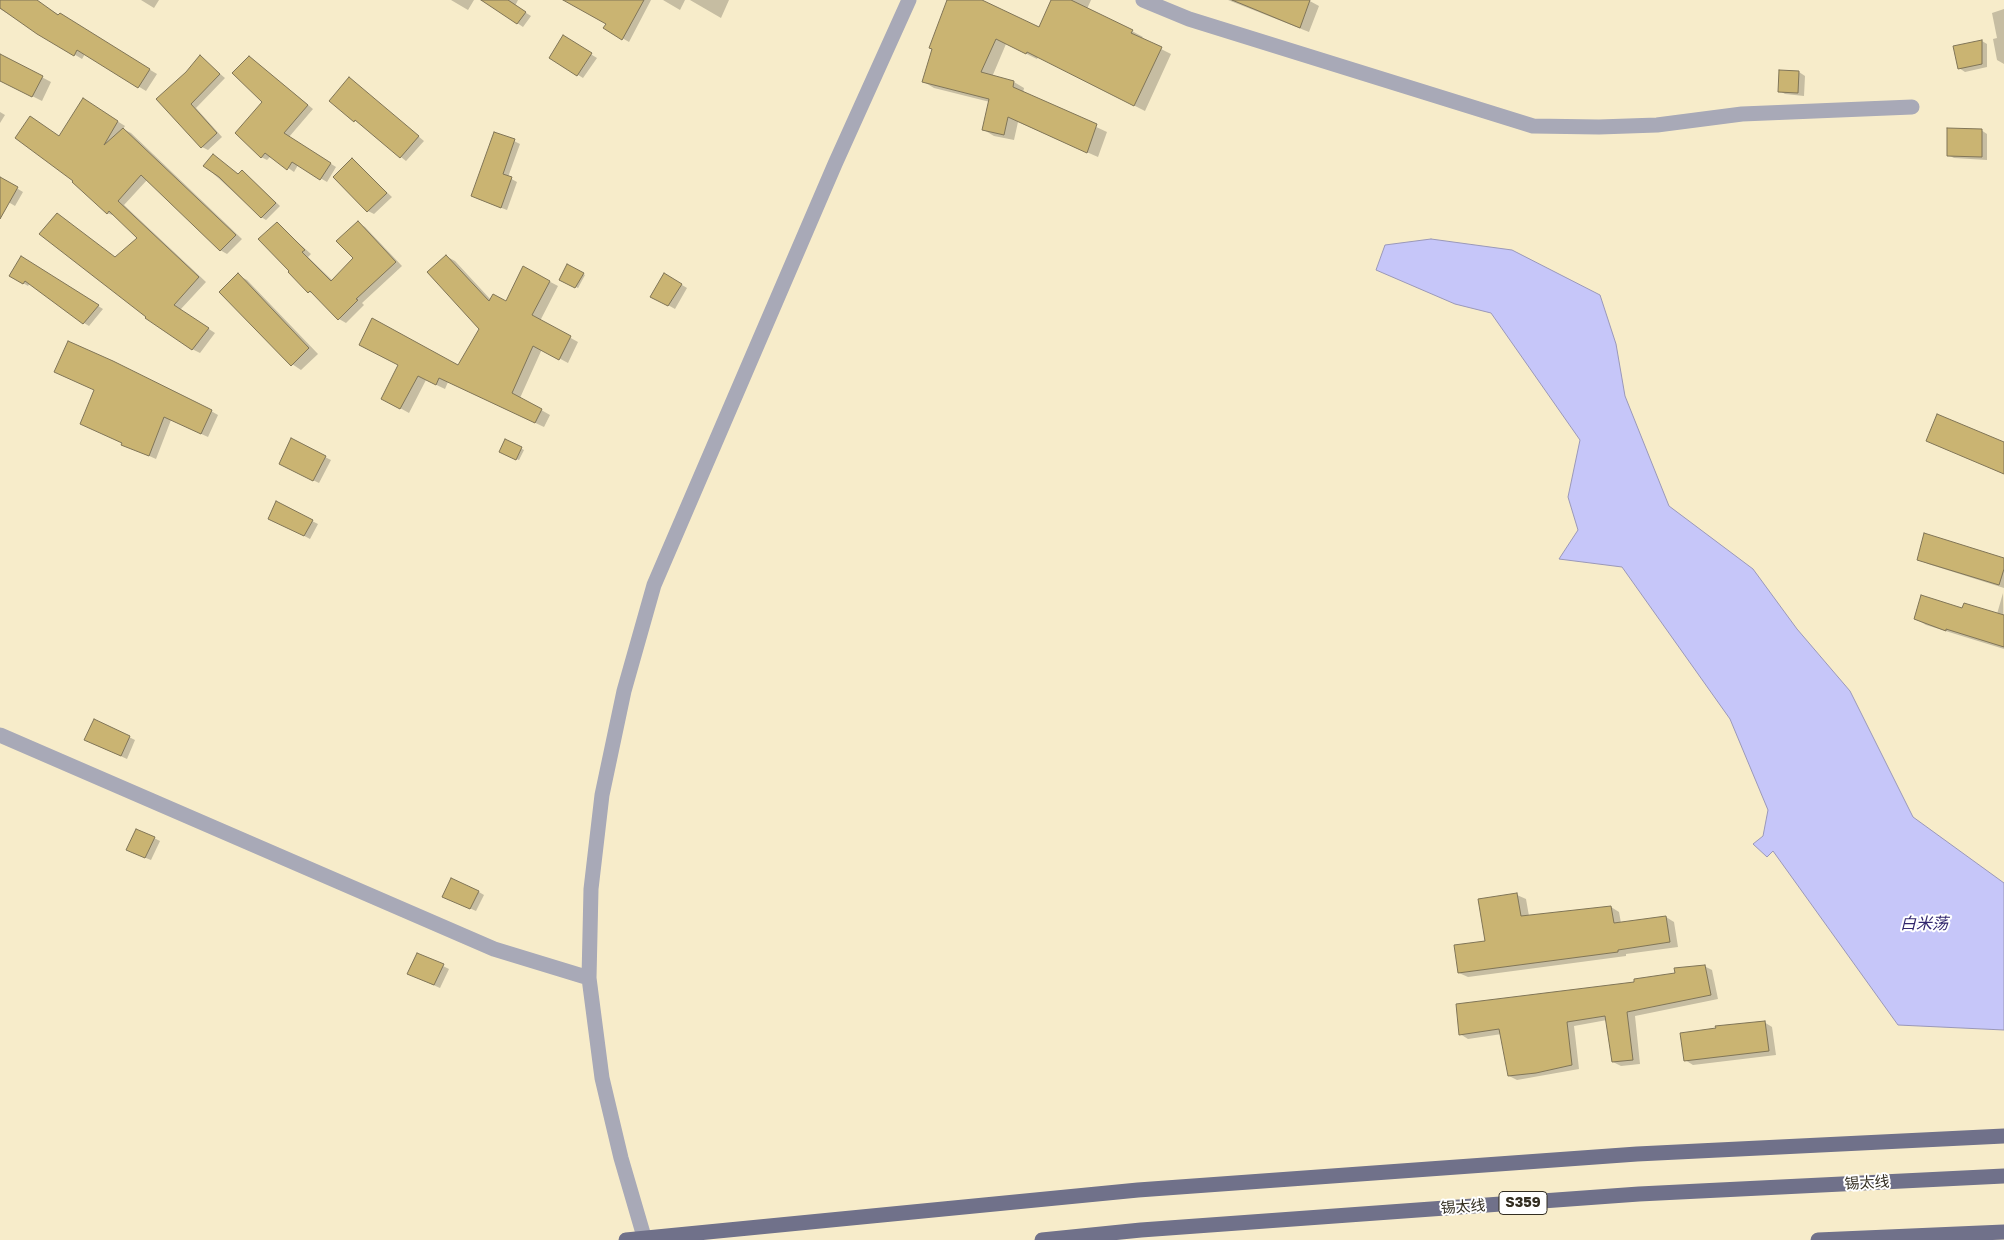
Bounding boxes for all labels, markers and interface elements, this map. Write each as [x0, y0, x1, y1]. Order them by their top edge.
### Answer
water label: 白米荡 [1900, 914, 1948, 934]
street label: 锡太线 [1844, 1173, 1890, 1193]
road number: S359 [1499, 1192, 1547, 1214]
street label: 锡太线 [1440, 1196, 1486, 1218]

